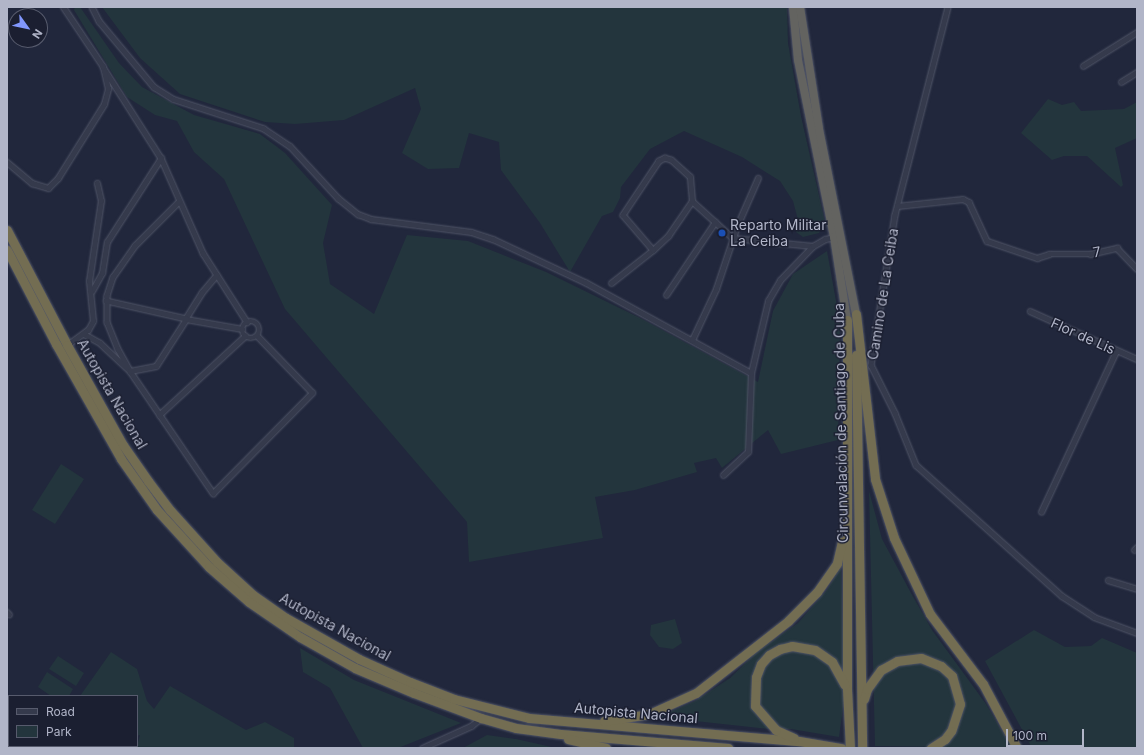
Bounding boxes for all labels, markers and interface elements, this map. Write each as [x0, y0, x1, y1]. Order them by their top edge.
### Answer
north arrow [8, 8, 48, 48]
text: N [29, 27, 45, 41]
place label: Reparto Militar La Ceiba [730, 217, 826, 250]
street label: Camino de La Ceiba [864, 227, 902, 361]
marker: Reparto Militar La Ceiba [717, 228, 727, 238]
street label: 7 [1092, 243, 1102, 261]
street label: Circunvalación de Santiago de Cuba [831, 303, 851, 543]
street label: Flor de Lis [1048, 314, 1118, 358]
street label: Autopista Nacional [74, 336, 150, 452]
street label: Autopista Nacional [277, 590, 393, 664]
legend [8, 695, 138, 747]
street label: Autopista Nacional [573, 699, 699, 727]
text: Road [46, 704, 75, 719]
scale bar [1008, 721, 1086, 747]
text: Park [46, 724, 72, 739]
text: 100 m [1013, 728, 1047, 743]

